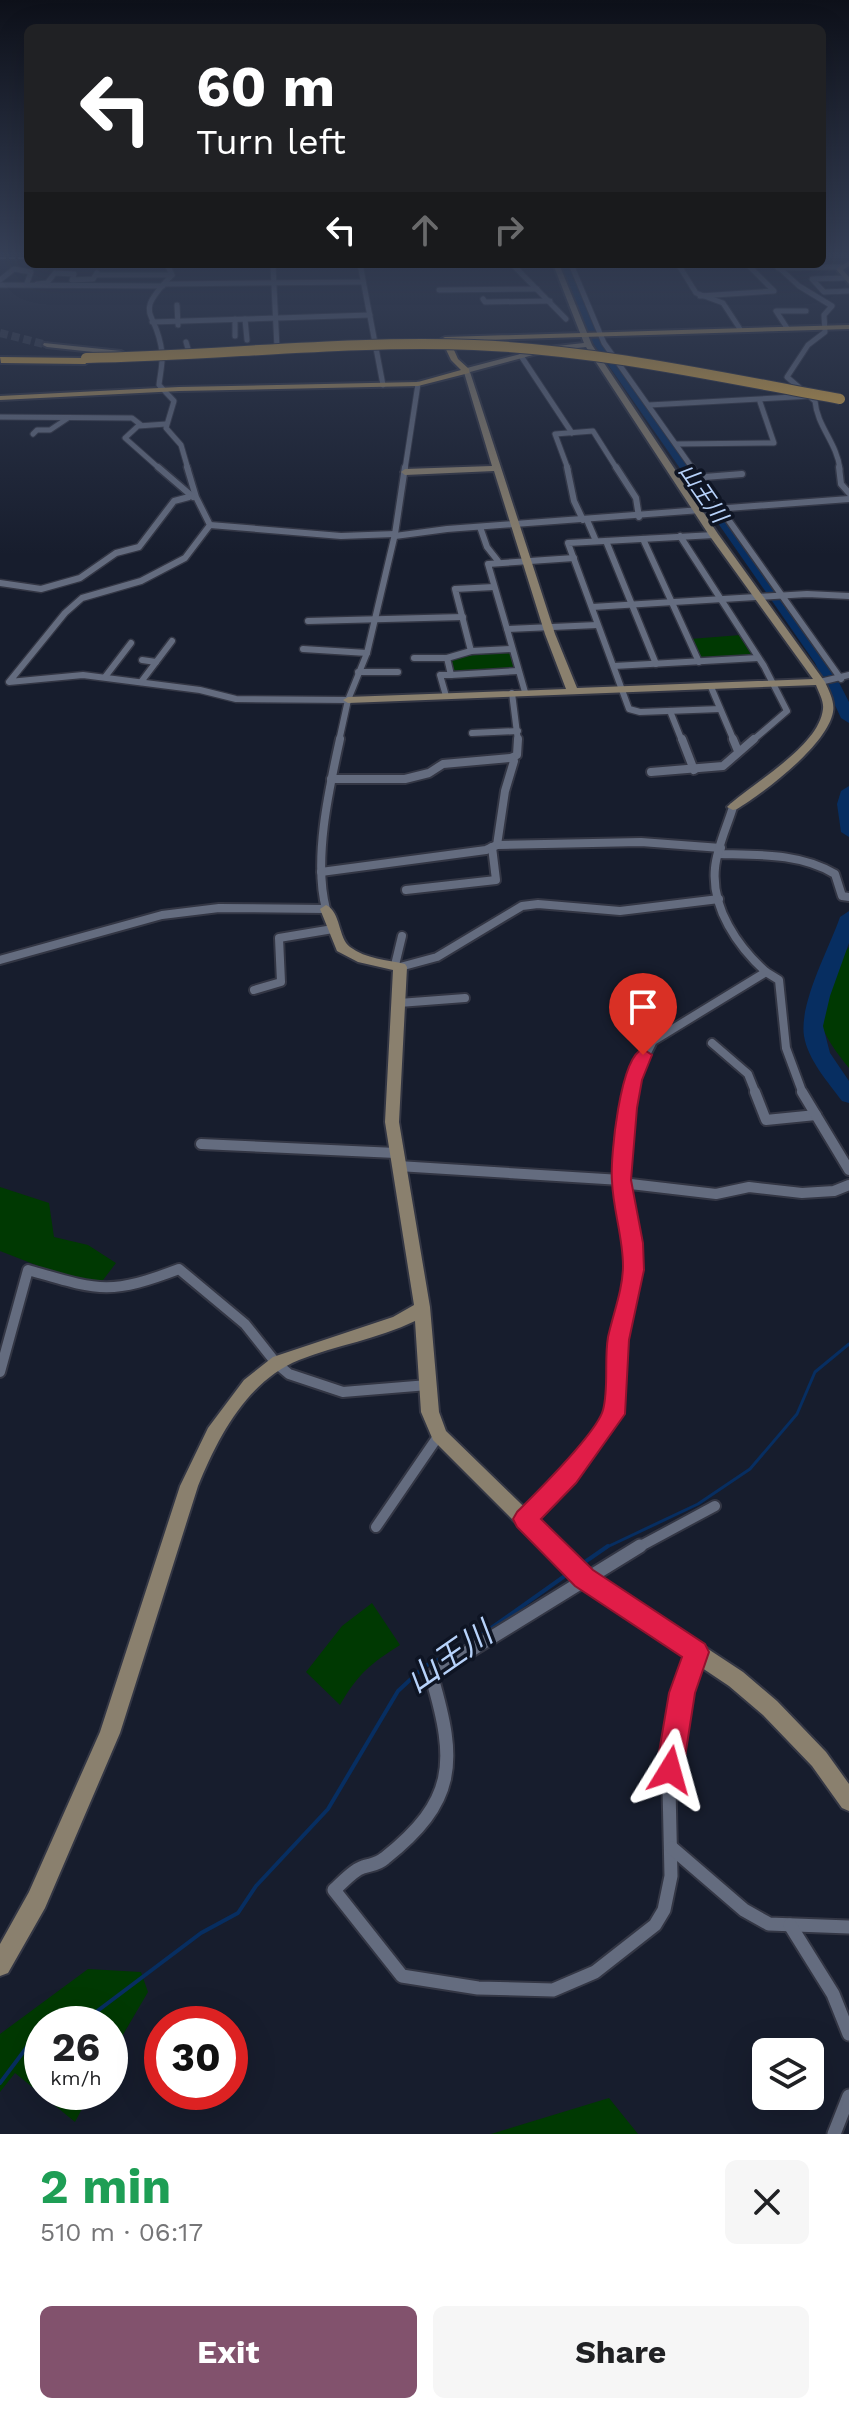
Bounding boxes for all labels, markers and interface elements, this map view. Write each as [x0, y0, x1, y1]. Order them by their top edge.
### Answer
text: 60 m [196, 54, 335, 120]
icon: left [64, 56, 168, 160]
text: Turn left [196, 121, 346, 163]
icon: left [319, 208, 363, 252]
icon: ahead [403, 208, 447, 252]
icon: right [487, 208, 531, 252]
water label: 山王川 [674, 459, 733, 529]
pin [609, 973, 677, 1055]
icon: arrive [621, 985, 665, 1029]
water label: 山王川 [399, 1612, 502, 1700]
position arrow [628, 1728, 712, 1812]
speed limit sign: 30 [144, 2006, 248, 2110]
text: 26 [52, 2024, 100, 2071]
map controls [752, 2038, 824, 2110]
button: layers [752, 2038, 824, 2110]
text: km/h [50, 2066, 102, 2090]
text: 2 min [40, 2158, 171, 2215]
button: close [725, 2160, 809, 2244]
text: 510 m · 06:17 [40, 2217, 203, 2247]
button: Exit [40, 2306, 417, 2398]
button: Share [433, 2306, 809, 2398]

